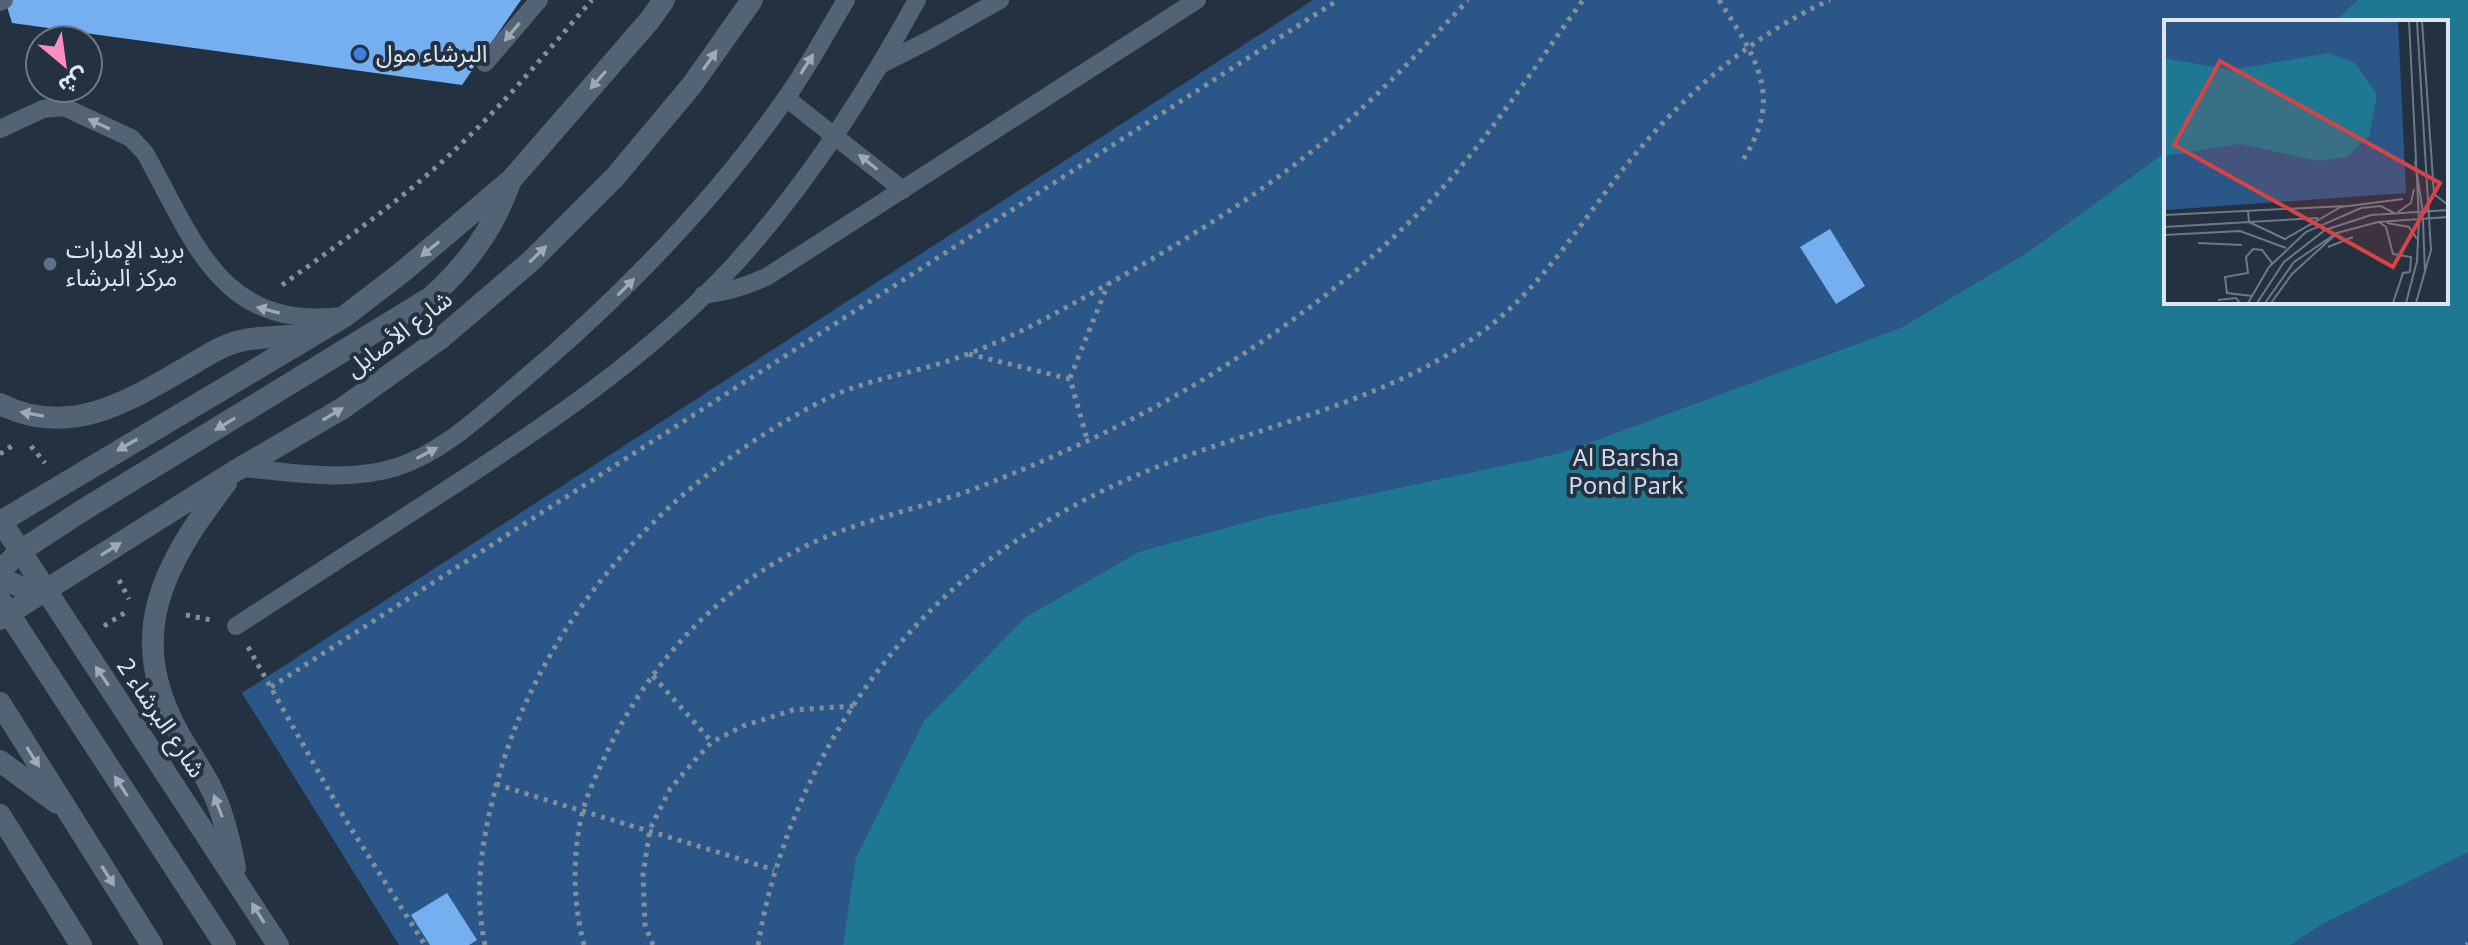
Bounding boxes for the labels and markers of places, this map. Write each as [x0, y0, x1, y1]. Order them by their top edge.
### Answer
place label: البرشاء مول [376, 36, 487, 69]
marker: البرشاء مول [351, 45, 369, 63]
place label: بريد الإمارات مركز البرشاء [66, 232, 184, 293]
marker: بريد الإمارات مركز البرشاء [41, 255, 59, 273]

